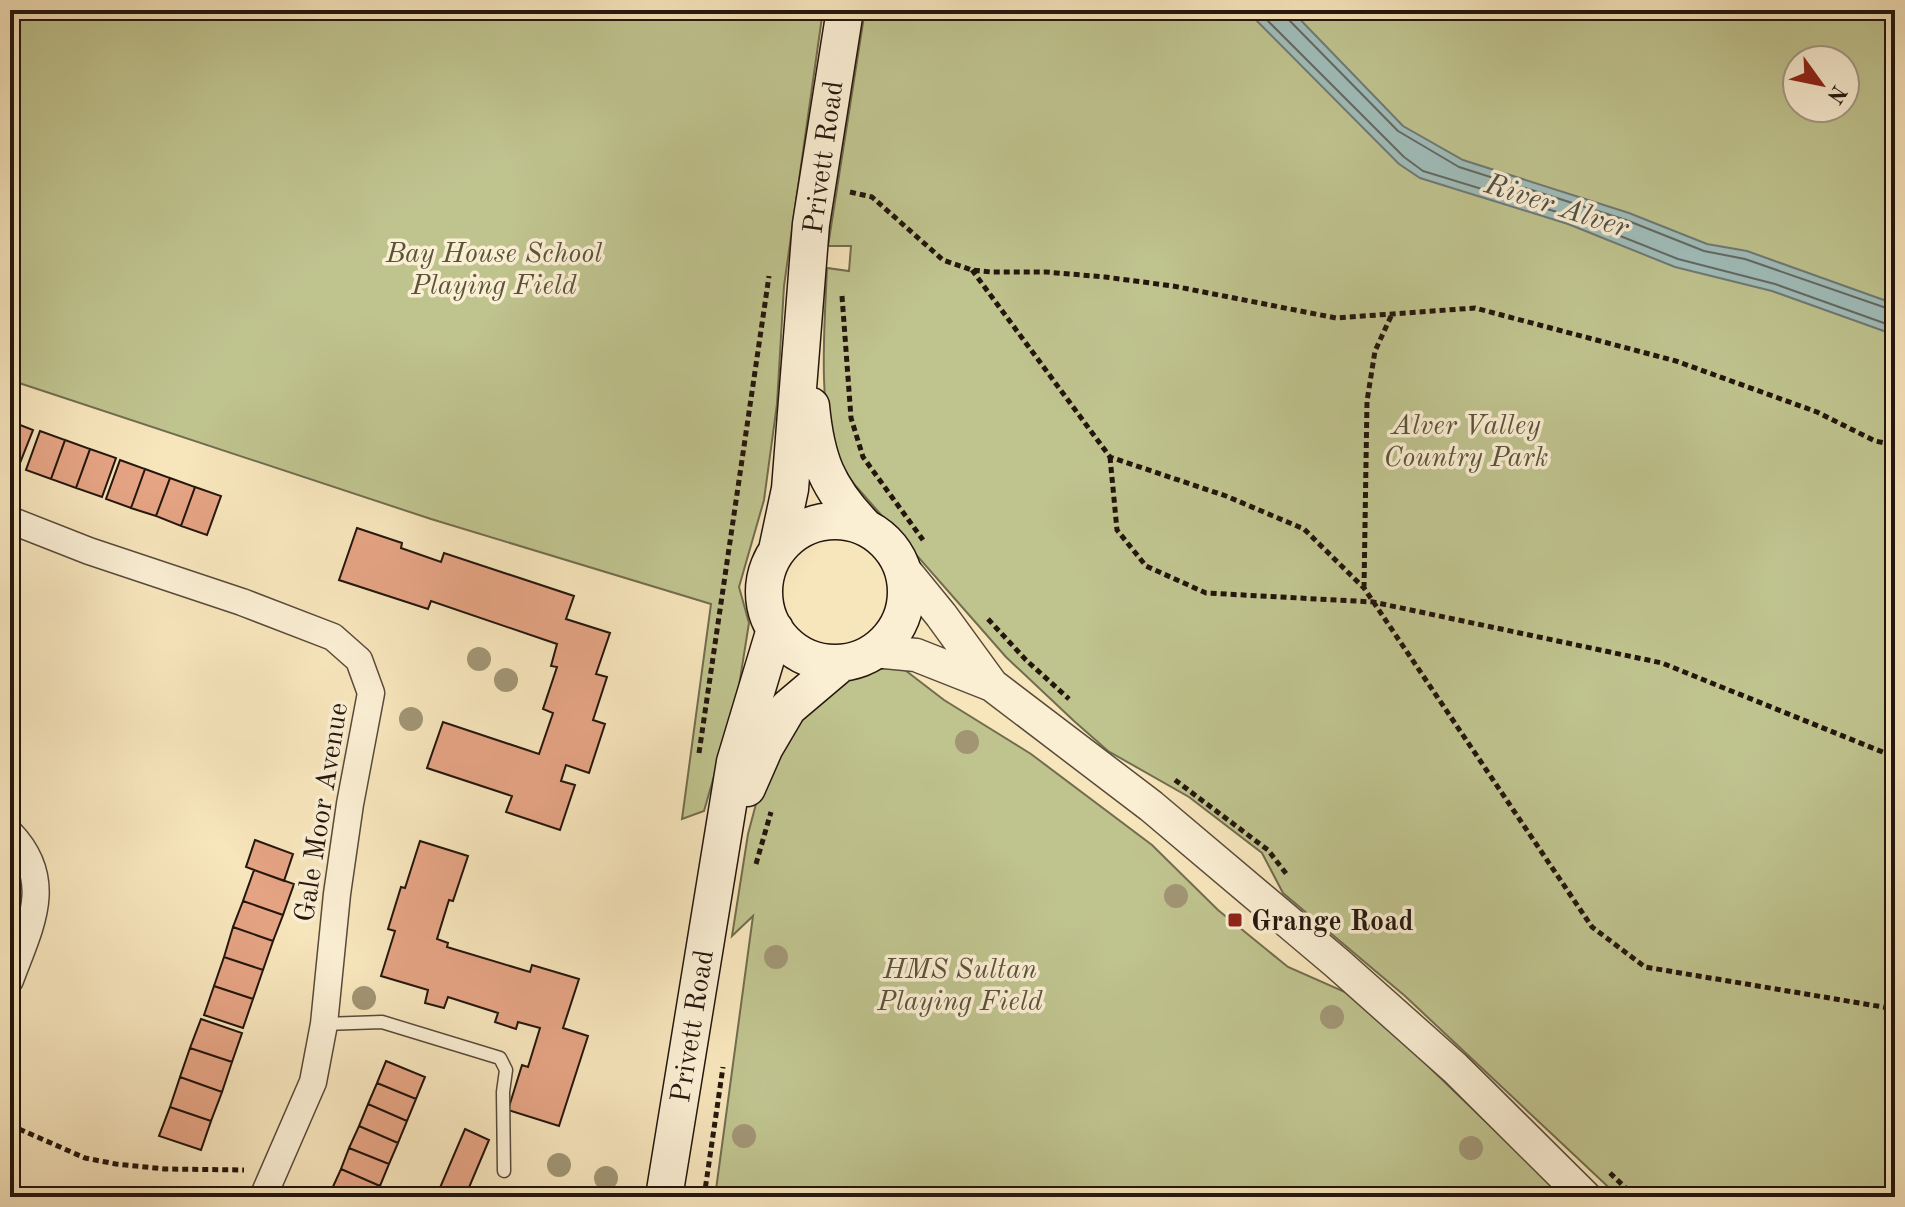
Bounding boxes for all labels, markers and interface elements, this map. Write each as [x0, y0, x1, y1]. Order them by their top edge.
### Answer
north arrow [1781, 44, 1861, 124]
street label: Privett Road [800, 79, 850, 236]
text: N [1822, 81, 1850, 107]
water label: River Alver [1480, 169, 1633, 245]
park label: Bay House School Playing Field [385, 241, 602, 301]
park label: Alver Valley Country Park [1384, 413, 1548, 473]
street label: Gale Moor Avenue [292, 701, 354, 924]
place label: Grange Road [1251, 909, 1414, 937]
marker: Grange Road [1226, 911, 1244, 929]
street label: Privett Road [668, 948, 720, 1105]
park label: HMS Sultan Playing Field [876, 957, 1043, 1017]

